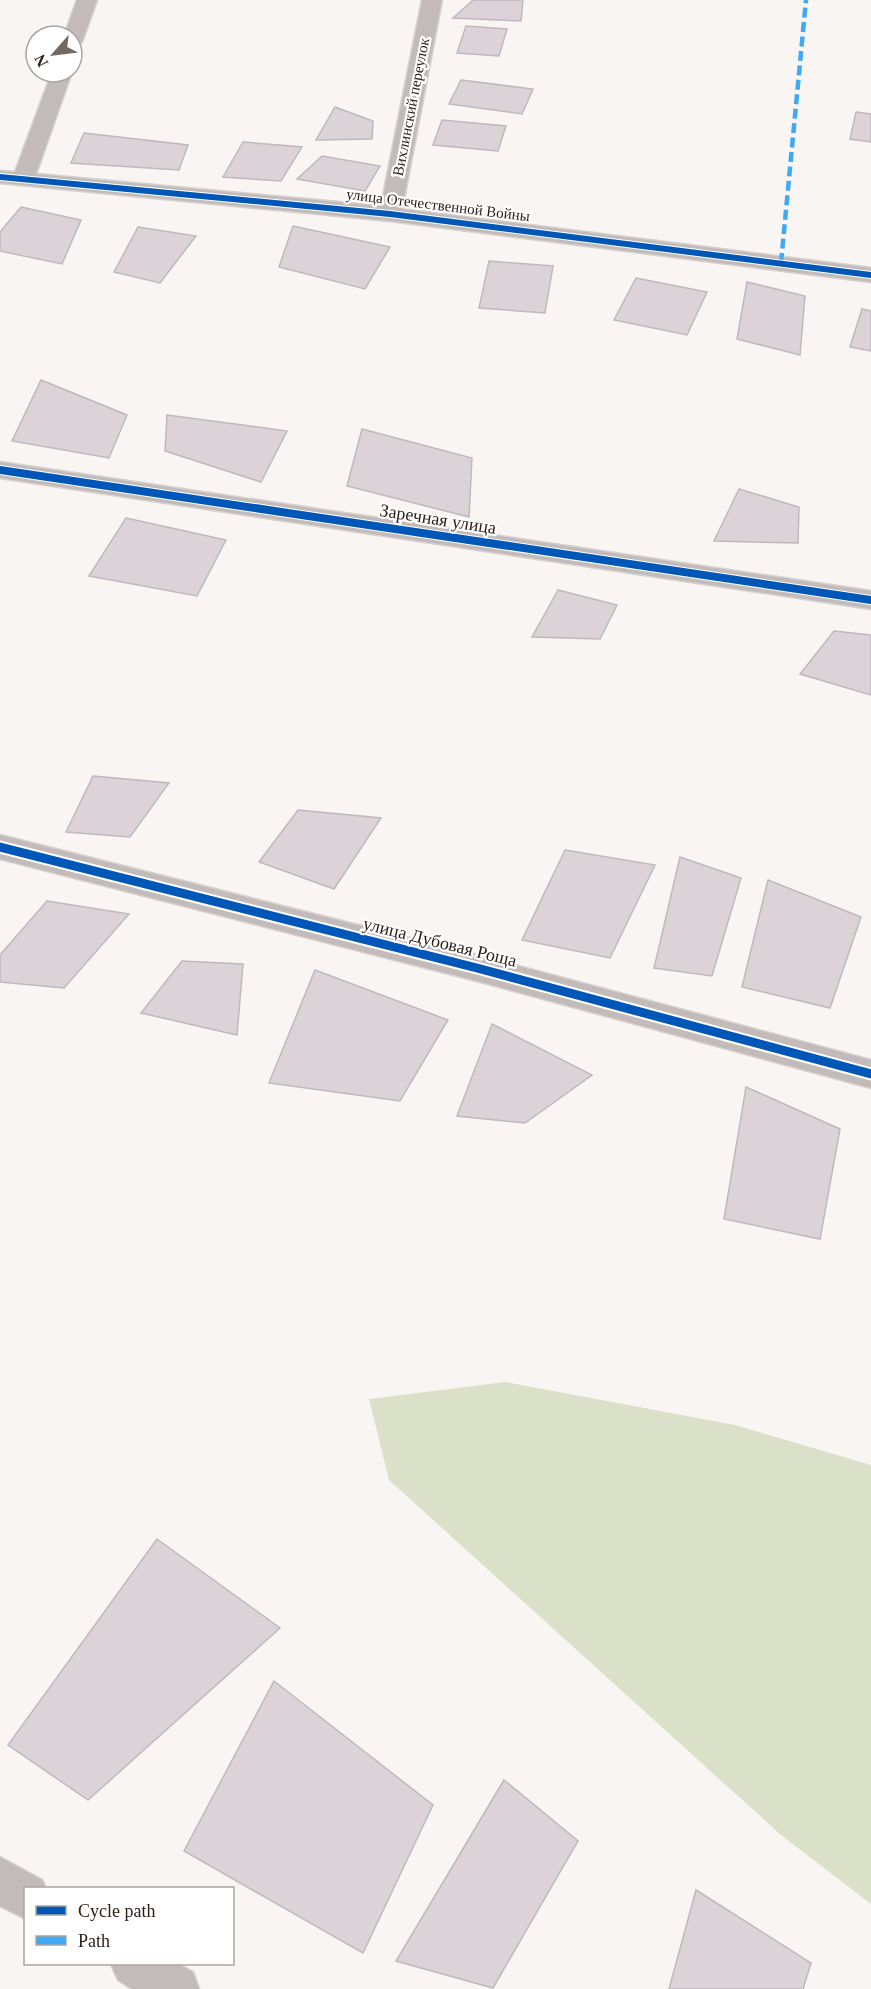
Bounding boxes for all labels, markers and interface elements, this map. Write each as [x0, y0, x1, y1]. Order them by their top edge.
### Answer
north arrow [24, 24, 84, 84]
street label: Вихлинский переулок [390, 36, 432, 177]
text: N [31, 51, 51, 70]
street label: улица Отечественной Войны [345, 186, 531, 224]
street label: Заречная улица [378, 500, 498, 538]
street label: улица Дубовая Роща [361, 913, 519, 971]
legend [24, 1887, 234, 1965]
text: Cycle path [78, 1901, 155, 1921]
text: Path [78, 1931, 110, 1951]

